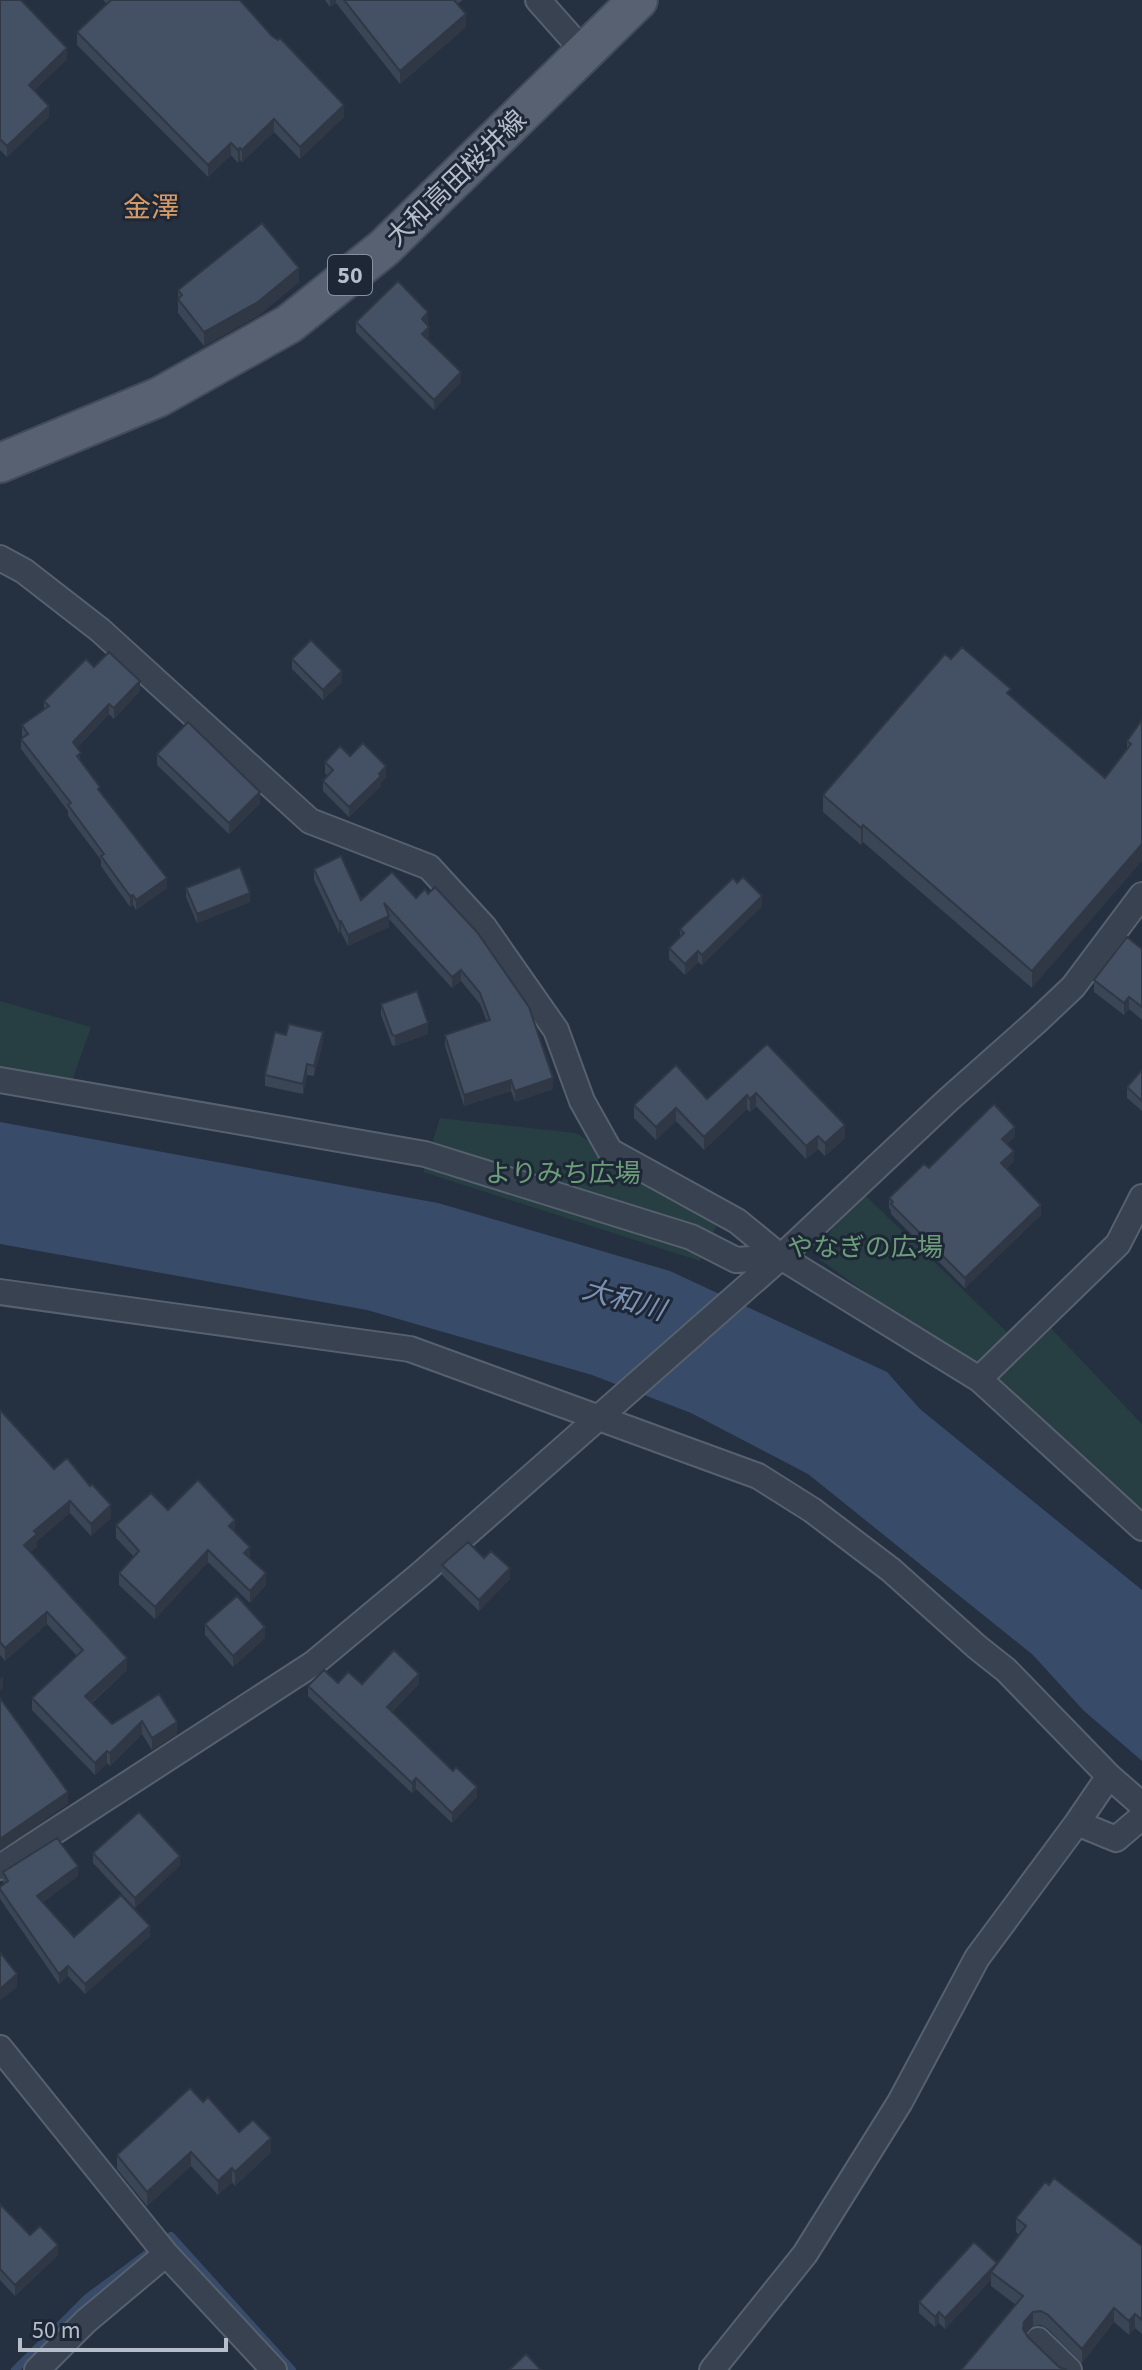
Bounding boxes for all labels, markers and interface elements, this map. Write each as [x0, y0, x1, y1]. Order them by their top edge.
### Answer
street label: 大和高田桜井線 [378, 102, 535, 255]
district label: 金澤 [123, 188, 179, 228]
road number: 50 [328, 255, 372, 295]
park label: よりみち広場 [485, 1155, 641, 1192]
park label: やなぎの広場 [787, 1229, 943, 1266]
water label: 大和川 [578, 1269, 672, 1332]
scale bar [20, 2302, 226, 2352]
text: 50 m [32, 2313, 81, 2348]

